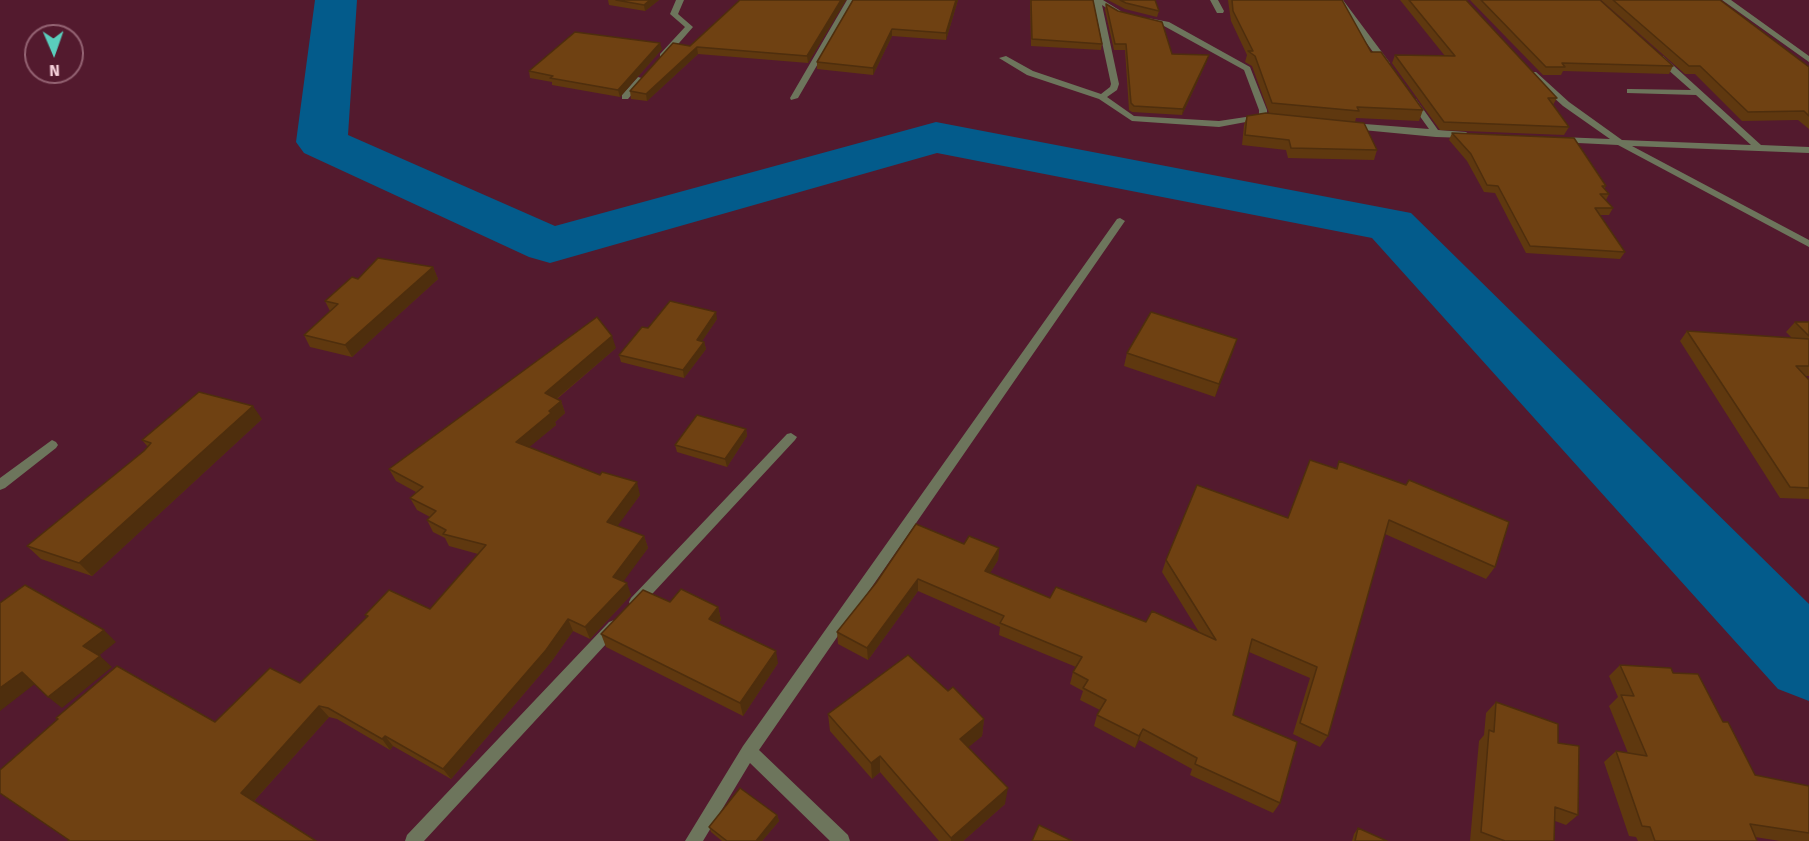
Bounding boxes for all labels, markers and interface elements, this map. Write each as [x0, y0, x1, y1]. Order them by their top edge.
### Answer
north arrow [24, 24, 84, 84]
text: N [49, 61, 60, 80]

